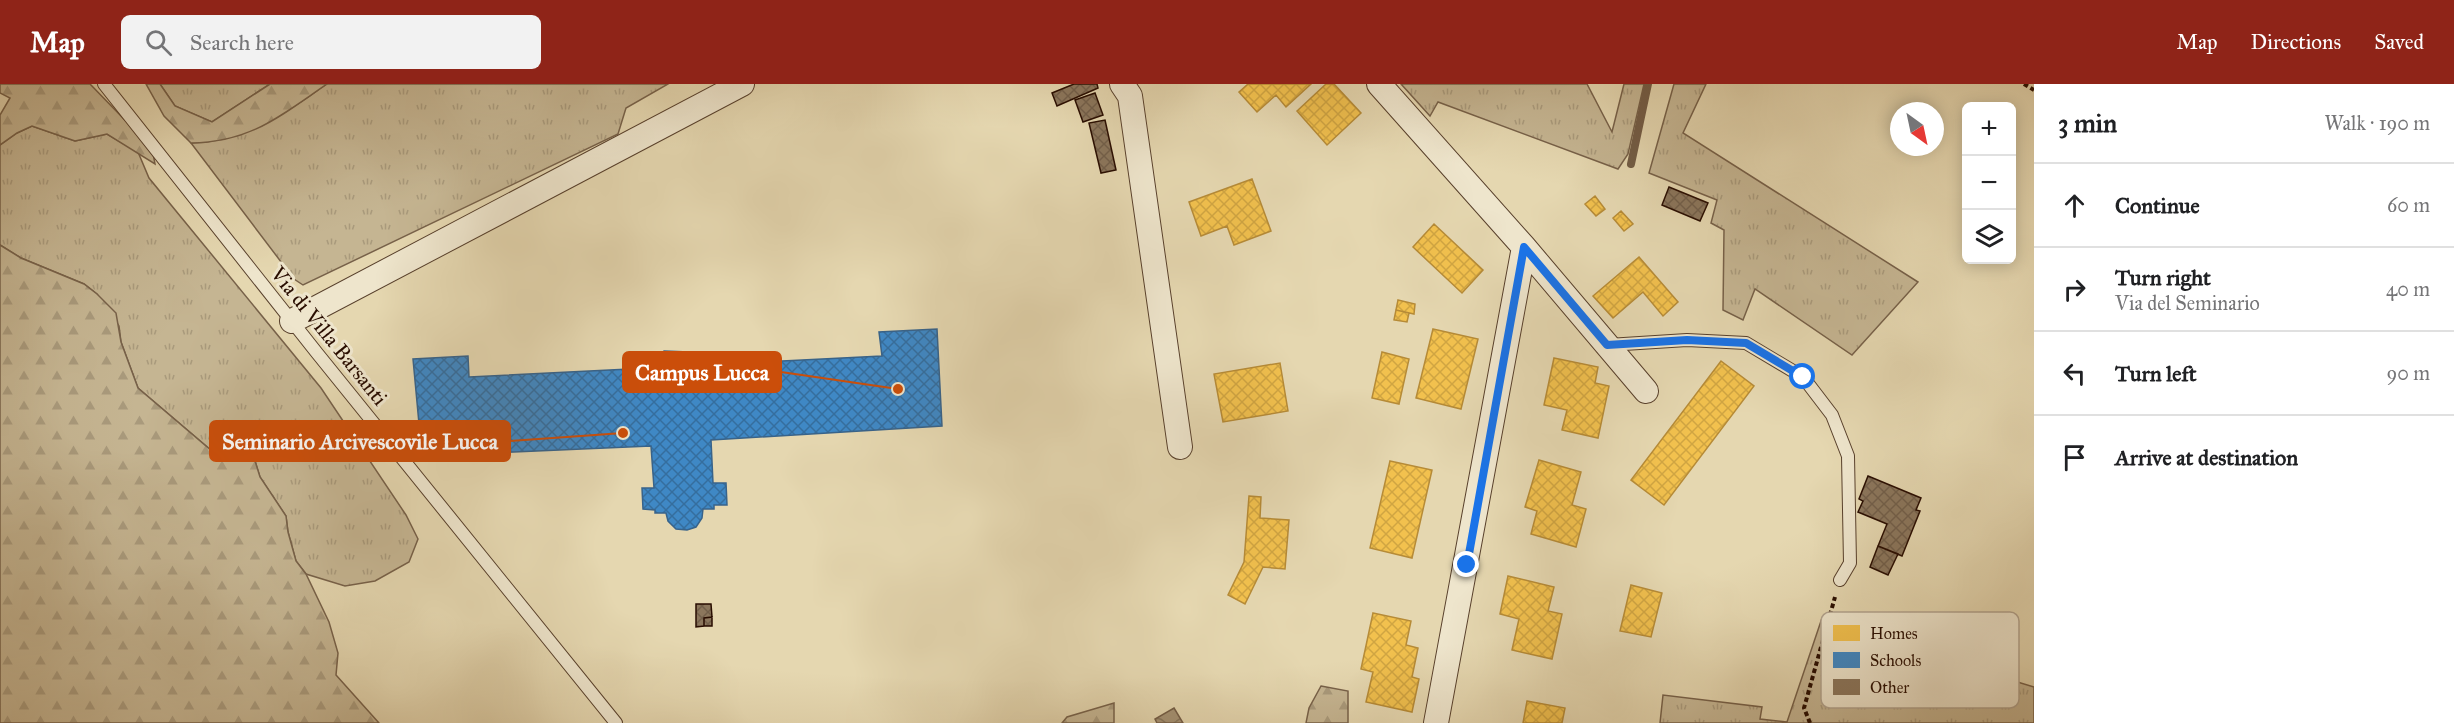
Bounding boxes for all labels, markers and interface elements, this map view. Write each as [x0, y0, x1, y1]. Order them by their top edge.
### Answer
search box [121, 15, 541, 69]
text: Map [30, 25, 85, 60]
icon: search [142, 26, 175, 59]
text: Search here [190, 29, 294, 56]
text: Map [2177, 29, 2218, 55]
text: Directions [2251, 29, 2341, 55]
text: Saved [2374, 29, 2424, 55]
north arrow [1890, 102, 1944, 156]
map controls [1962, 102, 2016, 264]
button: + [1962, 102, 2016, 156]
text: 3 min [2058, 107, 2117, 139]
text: Walk · 190 m [2325, 111, 2430, 135]
button: − [1962, 156, 2016, 210]
icon: ahead [2058, 189, 2091, 222]
text: Continue [2115, 192, 2200, 219]
text: 60 m [2387, 193, 2430, 217]
button: layers [1962, 210, 2016, 264]
street label: Via di Villa Barsanti [264, 260, 393, 411]
text: Turn right [2115, 264, 2211, 291]
icon: right [2058, 273, 2091, 306]
text: 40 m [2386, 277, 2430, 301]
text: Via del Seminario [2115, 291, 2260, 315]
callout: Campus Lucca [623, 352, 781, 392]
icon: left [2058, 357, 2091, 390]
text: Campus Lucca [635, 359, 770, 386]
text: Turn left [2115, 360, 2197, 387]
text: 90 m [2387, 361, 2430, 385]
route start [1789, 363, 1815, 389]
callout: Seminario Arcivescovile Lucca [210, 421, 510, 461]
text: Seminario Arcivescovile Lucca [222, 428, 499, 455]
icon: arrive [2058, 441, 2091, 474]
text: Arrive at destination [2115, 444, 2298, 471]
route end [1453, 551, 1479, 577]
legend [1821, 612, 2019, 708]
text: Homes [1870, 624, 1918, 643]
text: Schools [1870, 651, 1921, 670]
text: Other [1870, 678, 1909, 697]

